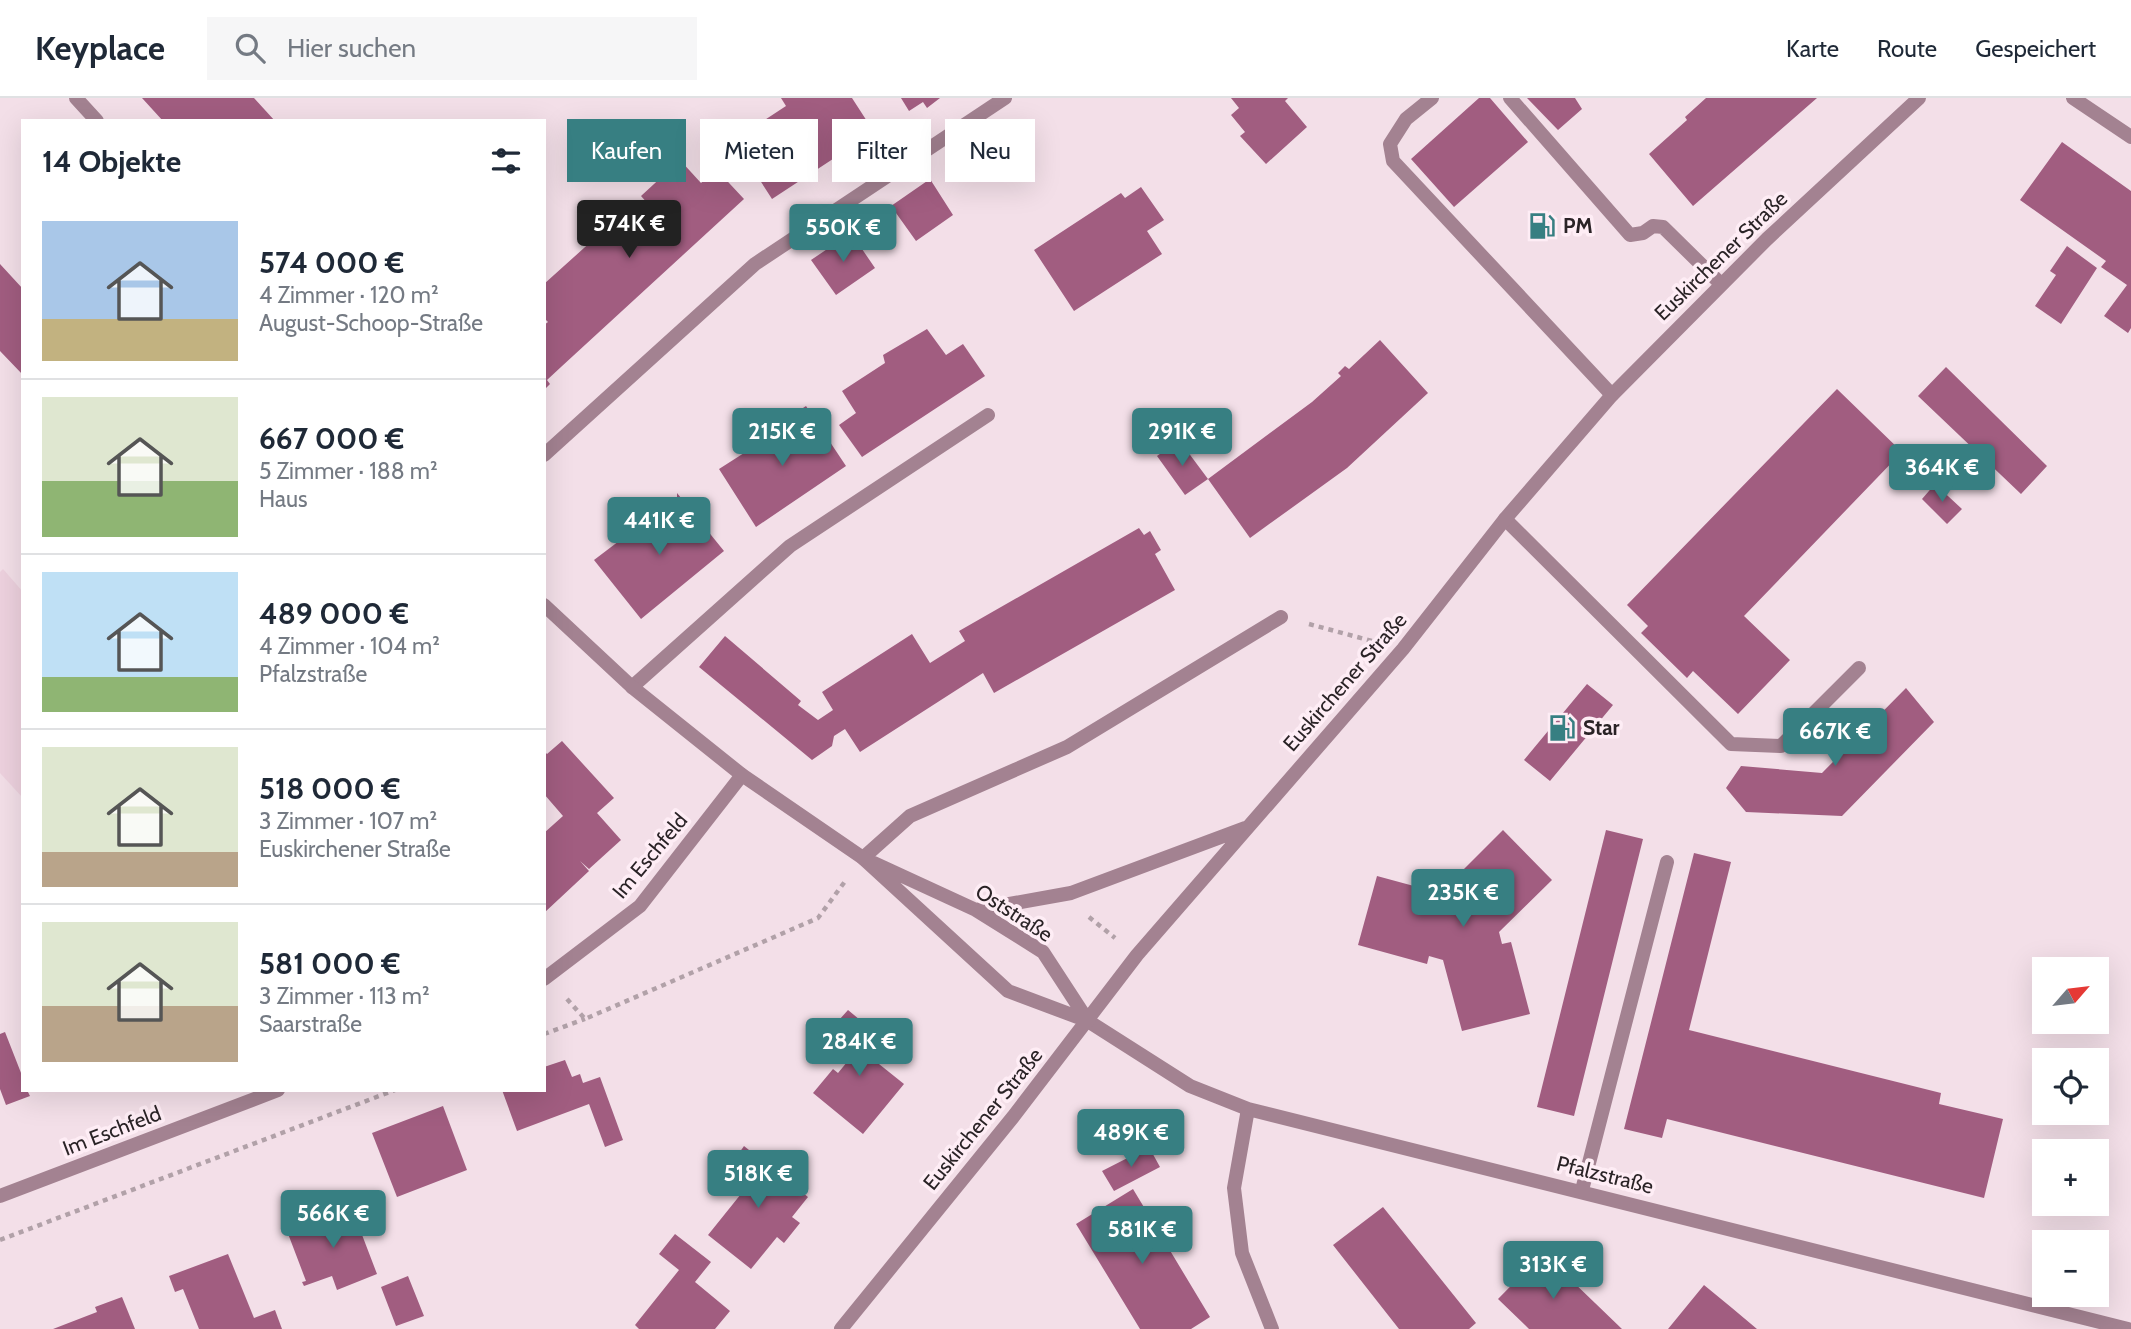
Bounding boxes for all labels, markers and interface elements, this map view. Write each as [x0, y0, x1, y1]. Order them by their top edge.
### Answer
search box [207, 17, 697, 80]
text: Keyplace [35, 28, 165, 68]
icon: search [231, 29, 269, 67]
text: Hier suchen [287, 32, 416, 64]
text: Karte [1786, 34, 1839, 63]
text: Route [1877, 34, 1937, 63]
text: Gespeichert [1975, 34, 2096, 63]
chip: Kaufen [567, 119, 686, 182]
chip: Mieten [700, 119, 818, 182]
chip: Filter [832, 119, 931, 182]
chip: Neu [945, 119, 1035, 182]
icon: filters [487, 142, 525, 180]
text: 14 Objekte [42, 143, 181, 180]
street label: Euskirchener Straße [1649, 186, 1792, 325]
pin: 574K € [572, 200, 686, 260]
pin: 550K € [786, 204, 900, 264]
text: 574K € [593, 209, 665, 237]
fuel station icon: PM [1527, 211, 1557, 241]
text: 550K € [805, 213, 881, 241]
place label: PM [1563, 213, 1593, 238]
text: 574 000 € [259, 244, 404, 281]
icon: home [98, 249, 182, 333]
text: 4 Zimmer · 120 m² [259, 281, 439, 309]
text: August-Schoop-Straße [259, 309, 483, 337]
pin: 215K € [725, 408, 839, 468]
pin: 291K € [1125, 408, 1239, 468]
text: 215K € [748, 417, 816, 445]
text: 291K € [1148, 417, 1216, 445]
text: 667 000 € [259, 420, 404, 457]
icon: home [98, 425, 182, 509]
pin: 364K € [1885, 444, 1999, 504]
text: 364K € [1905, 453, 1979, 481]
text: 5 Zimmer · 188 m² [259, 457, 438, 485]
text: Haus [259, 485, 308, 513]
pin: 441K € [602, 498, 716, 557]
text: 441K € [623, 506, 695, 534]
text: 489 000 € [259, 595, 409, 632]
icon: home [98, 600, 182, 684]
street label: Euskirchener Straße [1278, 607, 1412, 756]
text: 4 Zimmer · 104 m² [259, 632, 440, 660]
text: Pfalzstraße [259, 660, 367, 688]
pin: 667K € [1778, 708, 1892, 768]
fuel station icon: Star [1547, 713, 1577, 743]
place label: Star [1583, 715, 1620, 740]
text: 667K € [1799, 717, 1871, 745]
text: 518 000 € [259, 770, 401, 807]
icon: home [98, 775, 182, 859]
text: 3 Zimmer · 107 m² [259, 807, 437, 835]
street label: Im Eschfeld [607, 808, 692, 903]
text: Euskirchener Straße [259, 835, 451, 863]
pin: 235K € [1406, 870, 1520, 929]
street label: Oststraße [971, 878, 1058, 947]
text: 235K € [1427, 878, 1499, 906]
text: 581 000 € [259, 945, 401, 982]
icon: home [98, 950, 182, 1034]
north arrow [2032, 957, 2109, 1034]
map controls [2032, 957, 2109, 1307]
text: 3 Zimmer · 113 m² [259, 982, 430, 1010]
text: Saarstraße [259, 1010, 362, 1038]
pin: 284K € [802, 1018, 916, 1078]
text: 284K € [822, 1027, 896, 1055]
street label: Euskirchener Straße [918, 1043, 1048, 1195]
button: locate [2032, 1048, 2109, 1125]
street label: Im Eschfeld [59, 1100, 165, 1161]
pin: 489K € [1074, 1110, 1188, 1169]
text: 489K € [1093, 1118, 1169, 1146]
button: + [2032, 1139, 2109, 1216]
pin: 518K € [701, 1150, 815, 1210]
street label: Pfalzstraße [1554, 1150, 1656, 1199]
text: 518K € [723, 1159, 793, 1187]
pin: 566K € [276, 1190, 390, 1250]
text: 566K € [297, 1199, 369, 1227]
pin: 581K € [1085, 1206, 1199, 1266]
text: 581K € [1107, 1215, 1177, 1243]
button: − [2032, 1230, 2109, 1307]
pin: 313K € [1496, 1242, 1610, 1301]
text: 313K € [1519, 1250, 1587, 1278]

